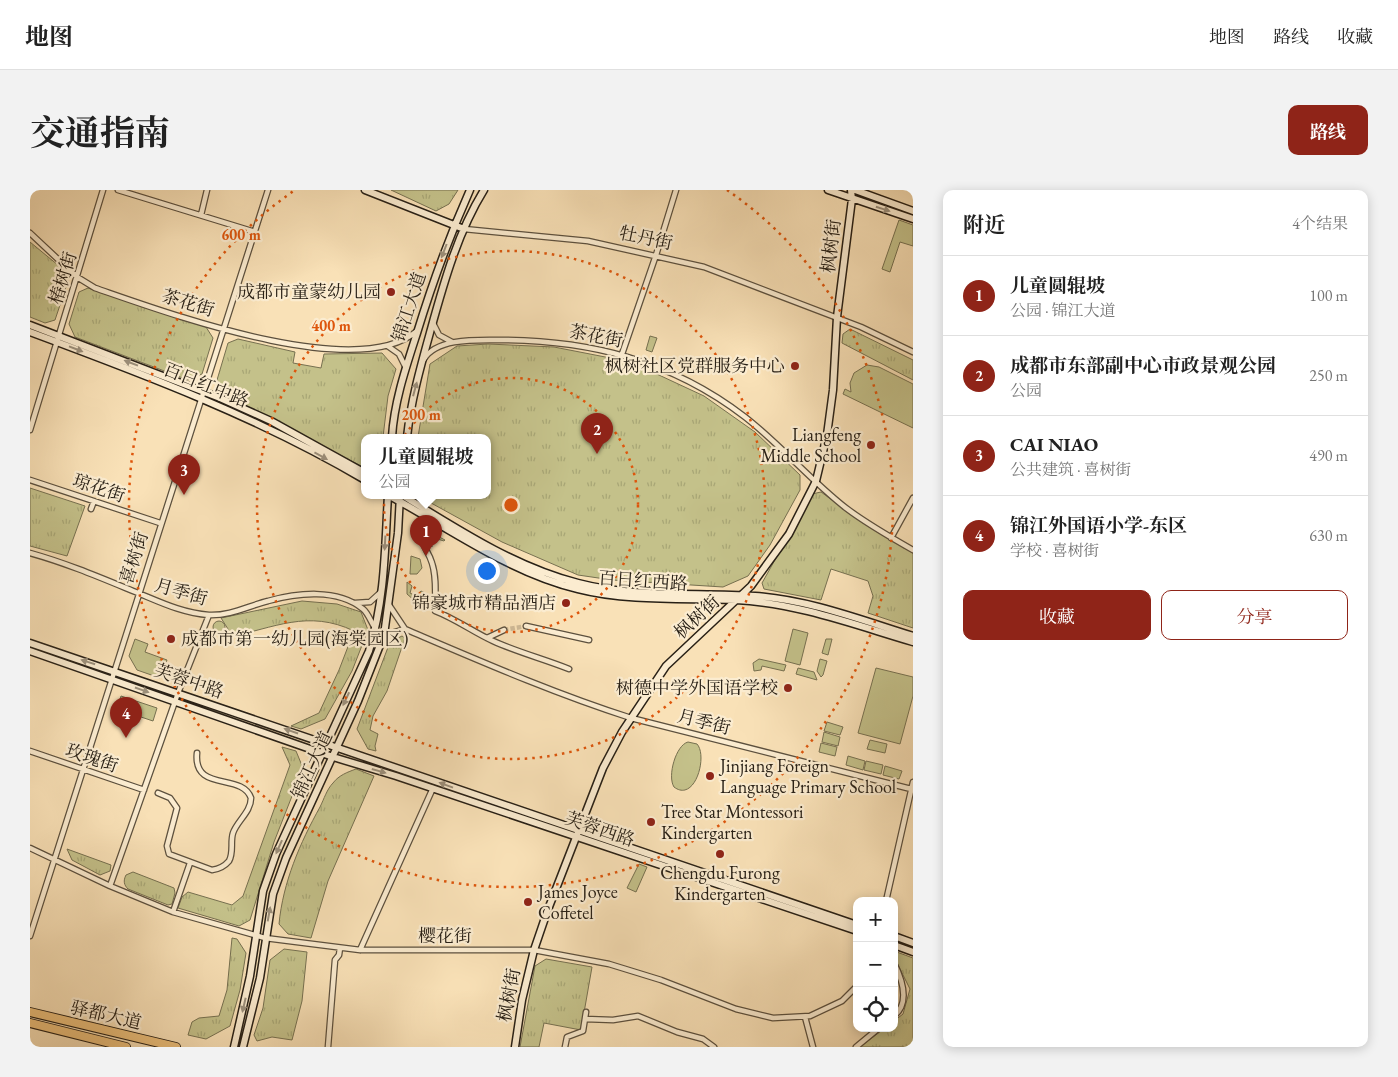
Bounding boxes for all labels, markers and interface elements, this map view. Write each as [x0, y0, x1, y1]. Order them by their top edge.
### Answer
text: 地图 [25, 21, 73, 52]
text: 地图 [1209, 25, 1245, 48]
text: 路线 [1273, 25, 1309, 48]
text: 收藏 [1337, 25, 1373, 48]
button: 路线 [1288, 105, 1368, 155]
text: 交通指南 [30, 110, 170, 155]
one-way arrow [875, 206, 890, 213]
text: 附近 [963, 211, 1005, 238]
text: 4个结果 [1292, 213, 1348, 234]
street label: 枫树街 [816, 218, 845, 274]
street label: 牡丹街 [617, 221, 675, 254]
text: 600 m [221, 225, 261, 244]
one-way arrow [440, 243, 447, 258]
street label: 椿树街 [44, 249, 81, 307]
street label: 锦江大道 [386, 269, 431, 345]
text: 儿童圆辊坡 [1010, 273, 1105, 298]
place label: 成都市童蒙幼儿园 [237, 280, 381, 303]
street label: 茶花街 [159, 284, 217, 321]
text: 1 [975, 285, 983, 306]
text: 100 m [1309, 285, 1348, 306]
marker: 成都市童蒙幼儿园 [385, 286, 397, 298]
text: 公园 · 锦江大道 [1010, 300, 1116, 321]
text: 400 m [311, 316, 351, 335]
street label: 茶花街 [567, 319, 625, 352]
one-way arrow [68, 346, 83, 354]
text: 成都市东部副中心市政景观公园 [1010, 353, 1276, 378]
place label: 枫树社区党群服务中心 [605, 354, 785, 377]
street label: 百日红中路 [160, 357, 252, 412]
one-way arrow [123, 359, 138, 367]
marker: 枫树社区党群服务中心 [789, 360, 801, 372]
text: 2 [975, 365, 983, 386]
text: 250 m [1309, 365, 1348, 386]
text: 公园 [1010, 380, 1042, 401]
one-way arrow [411, 382, 419, 397]
text: 200 m [401, 405, 441, 424]
pin: 2 [581, 413, 613, 454]
place label: Liangfeng Middle School [760, 423, 861, 467]
text: CAI NIAO [1010, 432, 1098, 457]
popup [361, 434, 491, 499]
marker: Liangfeng Middle School [865, 439, 877, 451]
text: 儿童圆辊坡 [378, 444, 474, 469]
text: 3 [975, 445, 983, 466]
text: 490 m [1309, 445, 1348, 466]
one-way arrow [313, 452, 328, 460]
pin: 3 [168, 454, 200, 495]
text: 公共建筑 · 喜树街 [1010, 459, 1132, 480]
street label: 琼花街 [70, 468, 128, 507]
text: 公园 [378, 471, 411, 492]
centre of rings [502, 496, 520, 514]
text: 锦江外国语小学-东区 [1010, 513, 1187, 538]
pin: 1 [410, 515, 442, 556]
text: 4 [975, 525, 983, 546]
text: 630 m [1309, 525, 1348, 546]
street label: 喜树街 [114, 529, 153, 587]
one-way arrow [381, 536, 389, 552]
text: 学校 · 喜树街 [1010, 540, 1100, 561]
your location [474, 558, 500, 584]
street label: 百日红西路 [597, 566, 689, 595]
street label: 月季街 [152, 573, 210, 610]
street label: 枫树街 [669, 590, 724, 643]
button: 收藏 [963, 590, 1151, 640]
button: 分享 [1161, 590, 1348, 640]
place label: 锦豪城市精品酒店 [412, 591, 556, 614]
marker: 锦豪城市精品酒店 [560, 597, 572, 609]
place label: 成都市第一幼儿园(海棠园区) [181, 627, 408, 650]
marker: 成都市第一幼儿园(海棠园区) [165, 633, 177, 645]
one-way arrow [80, 658, 95, 666]
street label: 芙蓉中路 [151, 658, 227, 703]
place label: 树德中学外国语学校 [616, 676, 778, 699]
marker: 树德中学外国语学校 [782, 682, 794, 694]
one-way arrow [135, 687, 150, 694]
one-way arrow [342, 692, 350, 706]
pin: 4 [110, 697, 142, 738]
street label: 月季街 [675, 704, 733, 739]
one-way arrow [284, 727, 299, 734]
street label: 锦江大道 [286, 727, 337, 802]
street label: 玫瑰街 [63, 738, 121, 777]
place label: Jinjiang Foreign Language Primary School [718, 754, 896, 798]
one-way arrow [372, 767, 387, 775]
marker: Jinjiang Foreign Language Primary School [704, 770, 716, 782]
one-way arrow [439, 781, 454, 788]
place label: Tree Star Montessori Kindergarten [661, 800, 804, 844]
street label: 芙蓉西路 [562, 806, 638, 851]
marker: Tree Star Montessori Kindergarten [645, 816, 657, 828]
one-way arrow [274, 840, 282, 854]
marker: Chengdu Furong Kindergarten [714, 848, 726, 860]
place label: Chengdu Furong Kindergarten [660, 861, 780, 905]
place label: James Joyce Coffetel [536, 880, 618, 924]
marker: James Joyce Coffetel [522, 896, 534, 908]
map controls [853, 897, 898, 1032]
button: + [853, 897, 898, 942]
one-way arrow [266, 905, 274, 921]
street label: 樱花街 [418, 924, 472, 947]
button: − [853, 942, 898, 987]
street label: 枫树街 [492, 966, 525, 1024]
button: locate [853, 987, 898, 1032]
street label: 驿都大道 [68, 995, 144, 1034]
one-way arrow [240, 998, 248, 1013]

